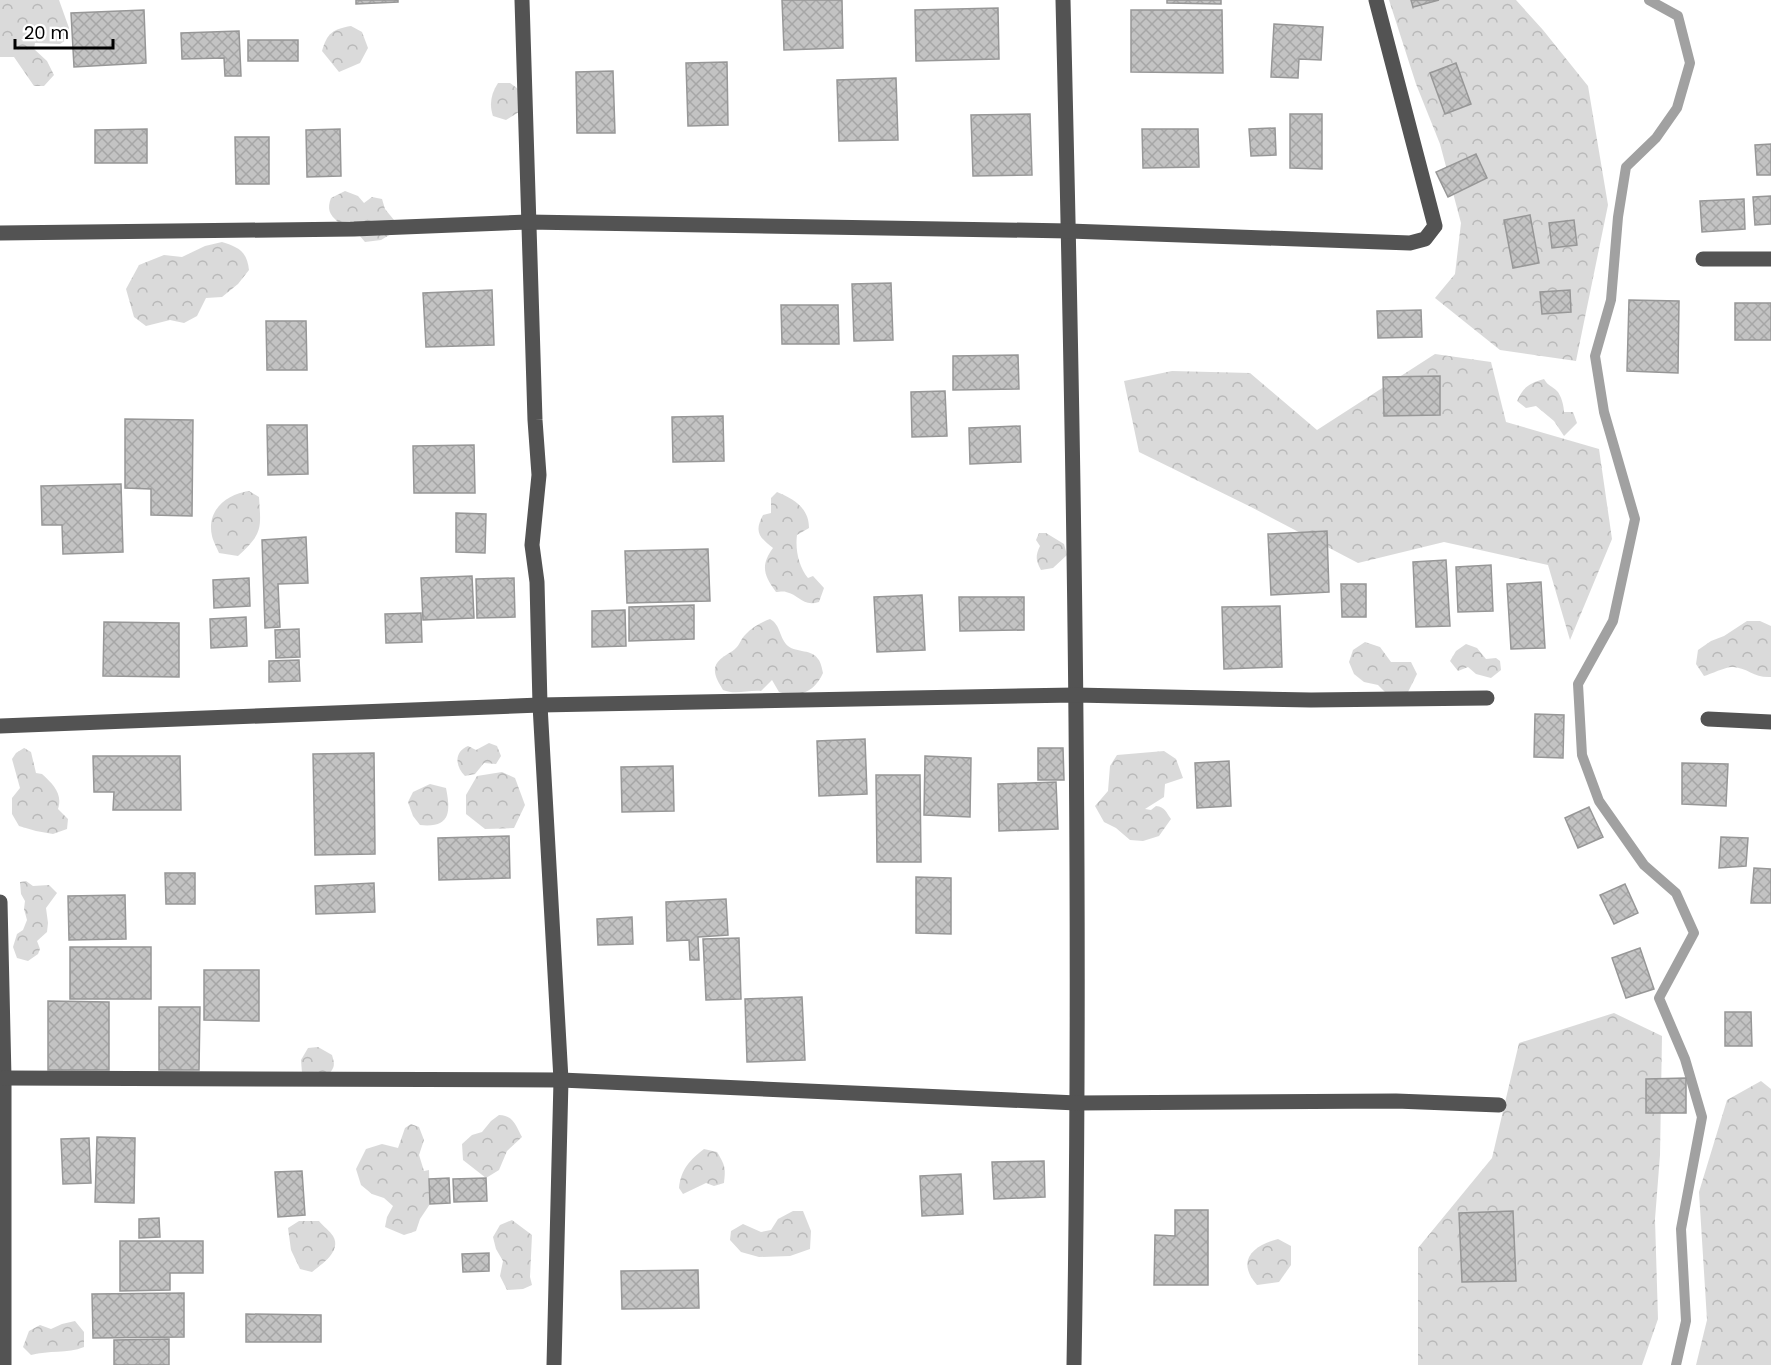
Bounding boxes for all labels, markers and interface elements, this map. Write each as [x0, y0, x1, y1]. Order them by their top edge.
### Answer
scale bar [15, 12, 112, 50]
text: 20 m [24, 20, 69, 45]

